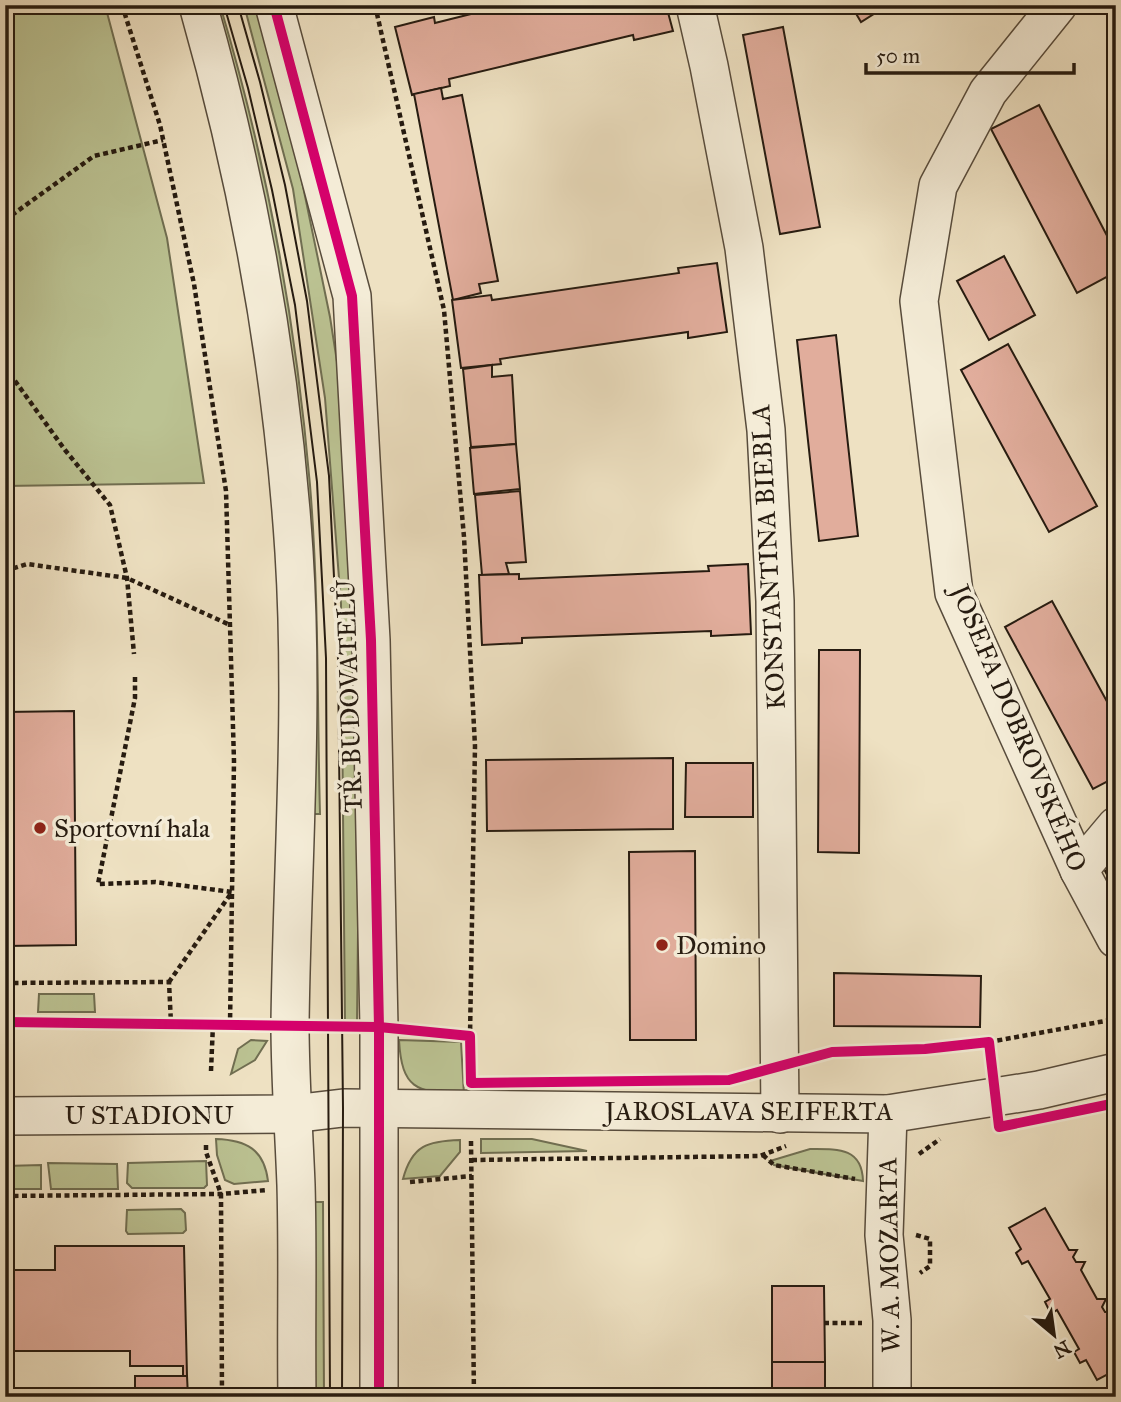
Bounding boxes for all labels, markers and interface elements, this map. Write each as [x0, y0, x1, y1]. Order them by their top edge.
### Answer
scale bar [866, 32, 1074, 76]
text: 50 m [876, 43, 921, 69]
street label: KONSTANTINA BIEBLA [744, 403, 792, 711]
street label: JOSEFA DOBROVSKÉHO [943, 577, 1094, 876]
street label: TŘ. BUDOVATELŮ [329, 579, 369, 813]
place label: Sportovní hala [54, 812, 210, 844]
marker: Sportovní hala [32, 820, 48, 836]
place label: Domino [676, 929, 766, 961]
marker: Domino [654, 937, 670, 953]
street label: JAROSLAVA SEIFERTA [602, 1095, 894, 1127]
street label: U STADIONU [65, 1099, 234, 1131]
street label: W. A. MOZARTA [871, 1156, 907, 1353]
north arrow [1020, 1300, 1090, 1370]
text: N [1049, 1335, 1075, 1363]

